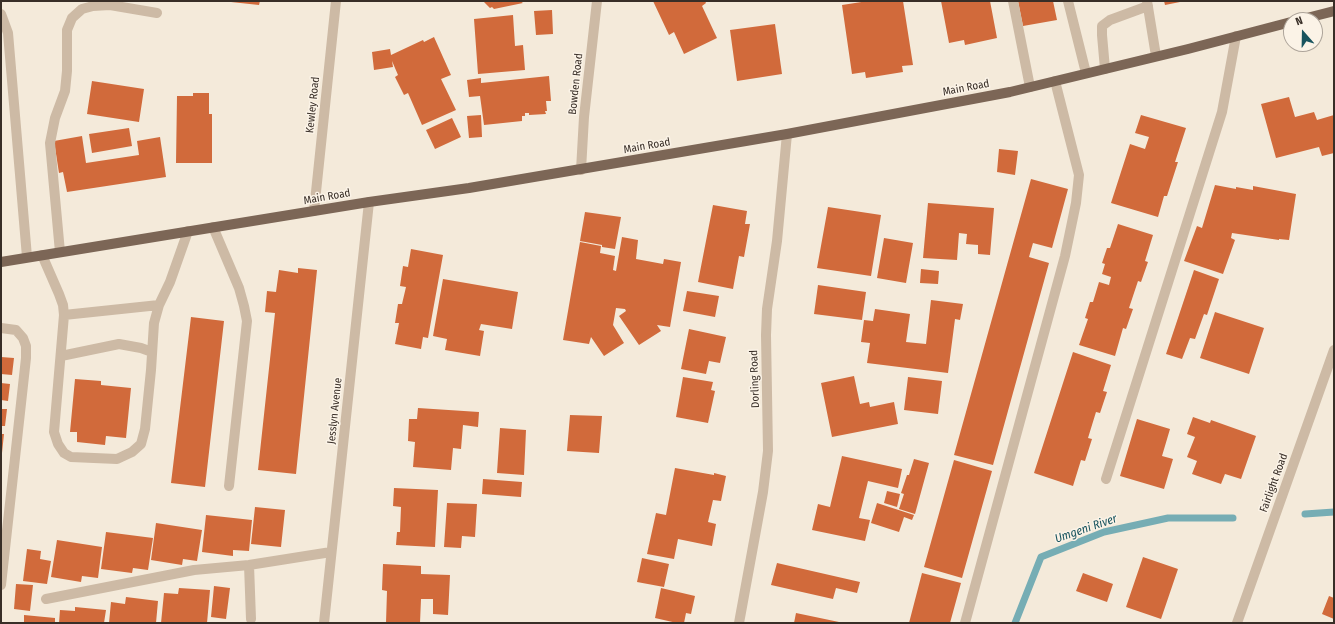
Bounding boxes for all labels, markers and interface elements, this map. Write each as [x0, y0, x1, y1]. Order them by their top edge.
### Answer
north arrow [1283, 12, 1323, 52]
text: N [1294, 14, 1304, 28]
street label: Bowden Road [566, 53, 586, 115]
street label: Kewley Road [303, 76, 323, 134]
street label: Main Road [942, 77, 990, 99]
street label: Main Road [623, 135, 671, 157]
street label: Main Road [303, 186, 351, 208]
street label: Dorling Road [747, 350, 763, 408]
street label: Jesslyn Avenue [325, 377, 345, 445]
street label: Fairlight Road [1257, 452, 1291, 514]
water label: Umgeni River [1053, 512, 1119, 546]

